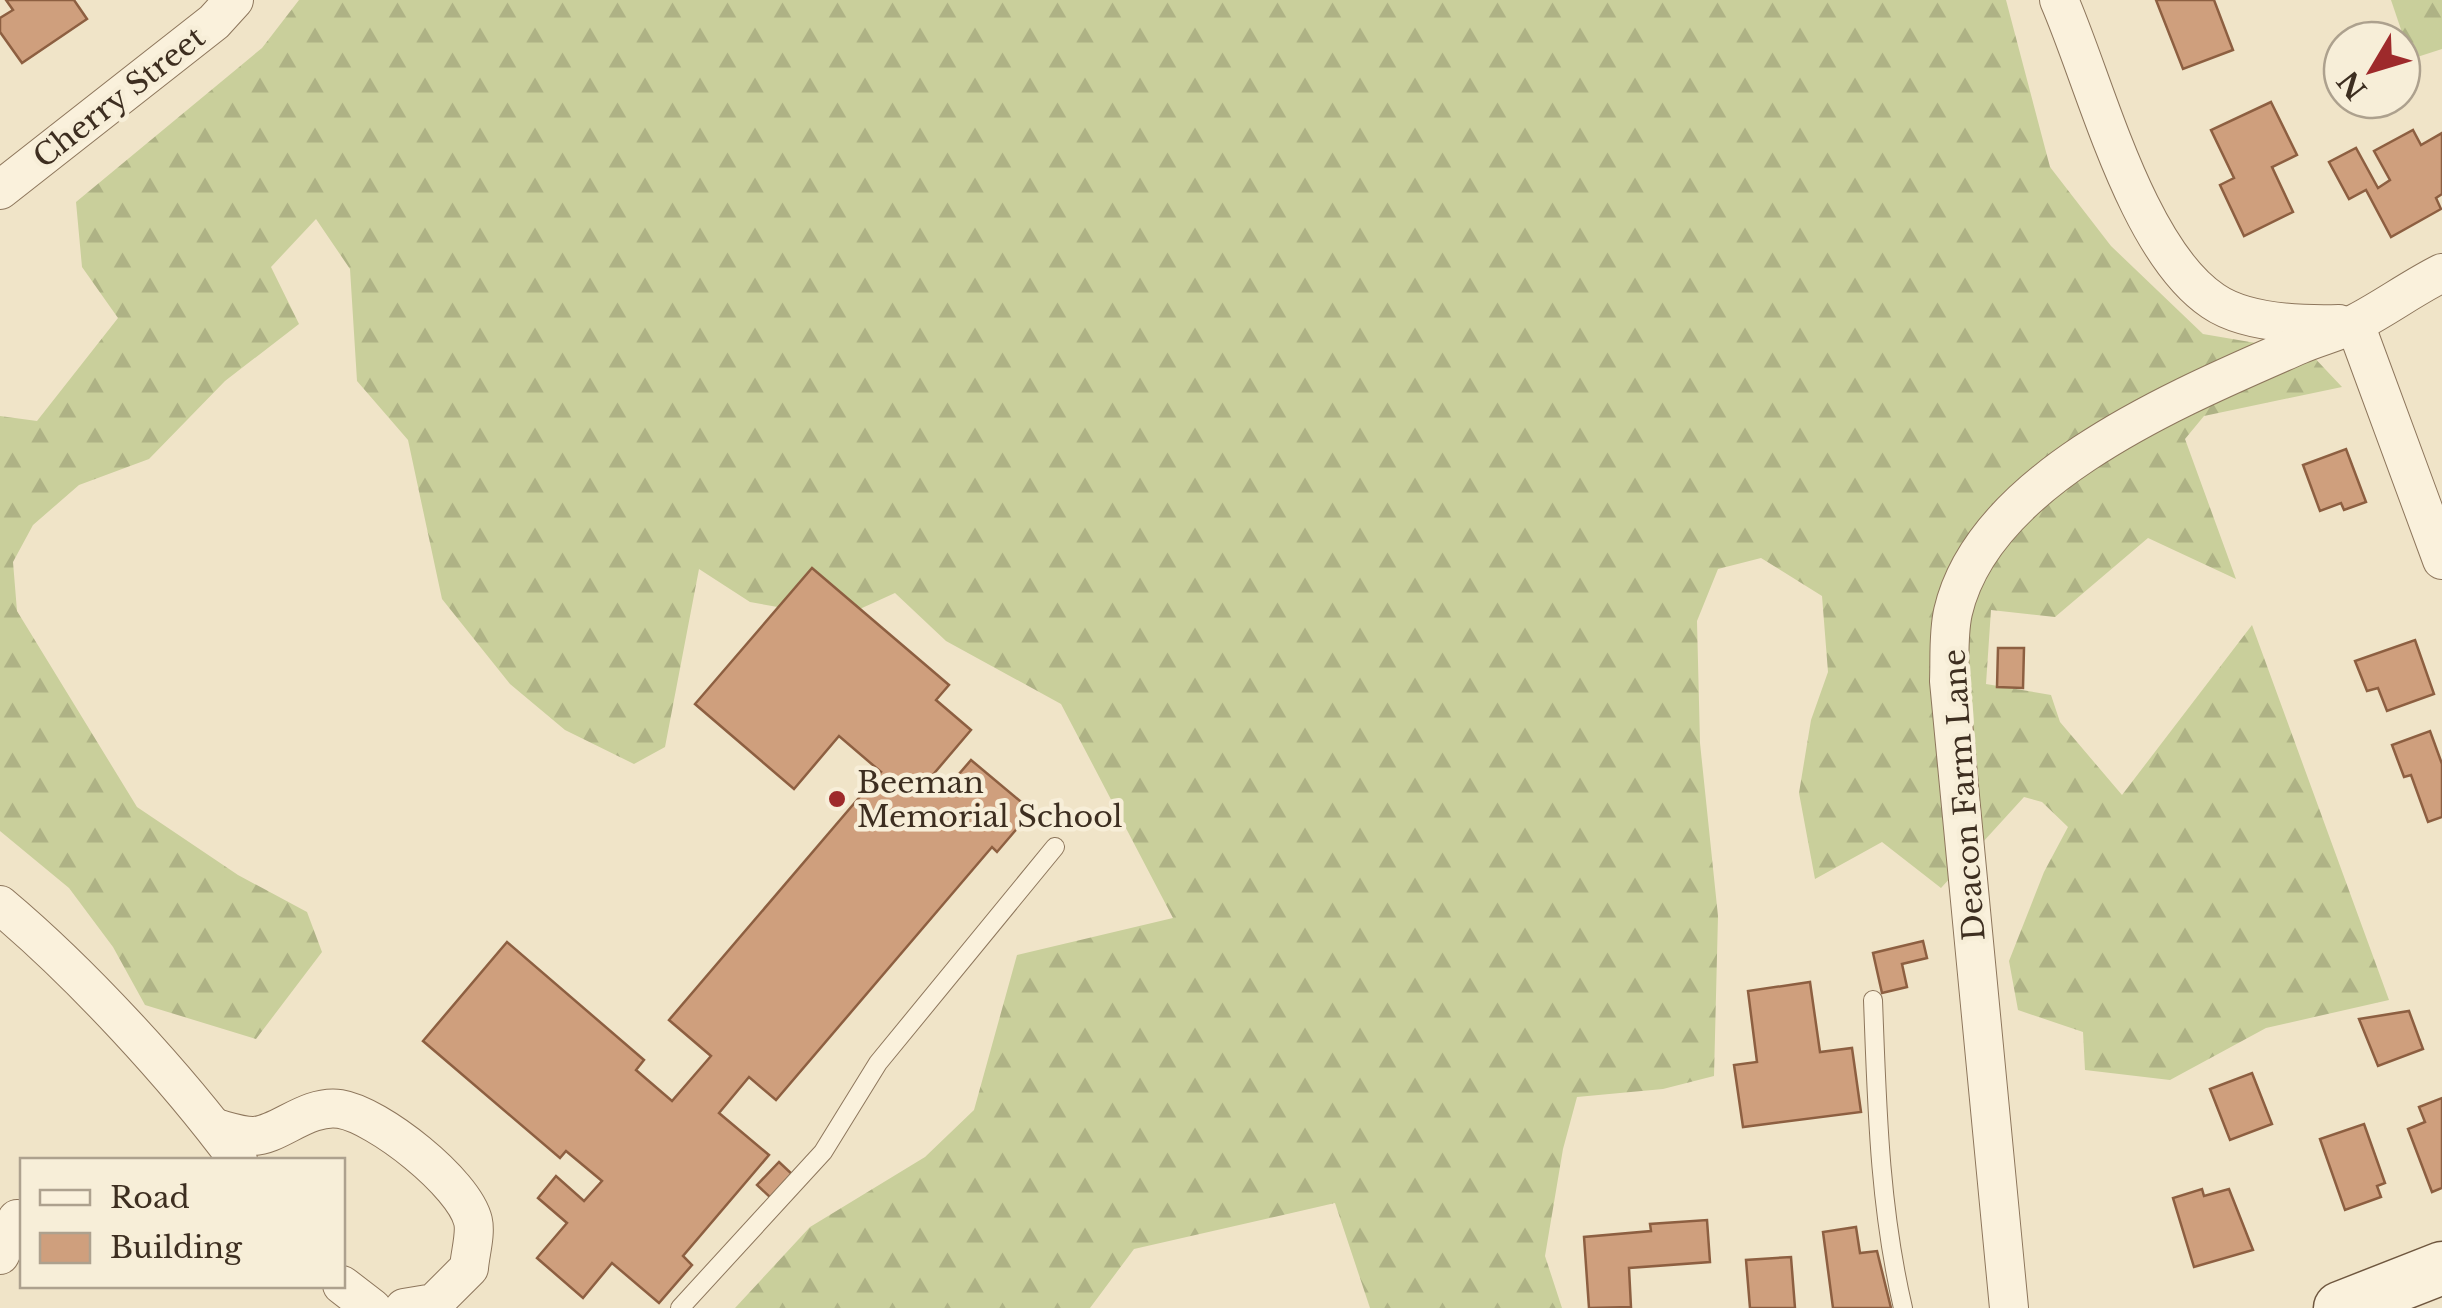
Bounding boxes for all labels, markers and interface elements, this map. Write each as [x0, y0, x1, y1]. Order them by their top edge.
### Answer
street label: Cherry Street [26, 18, 213, 175]
north arrow [2322, 20, 2422, 120]
text: N [2331, 64, 2375, 106]
street label: Deacon Farm Lane [1935, 648, 1993, 942]
place label: Beeman Memorial School [857, 764, 1123, 835]
marker: Beeman Memorial School [826, 788, 848, 810]
legend [20, 1158, 345, 1288]
text: Road [110, 1179, 190, 1216]
text: Building [110, 1229, 243, 1266]

